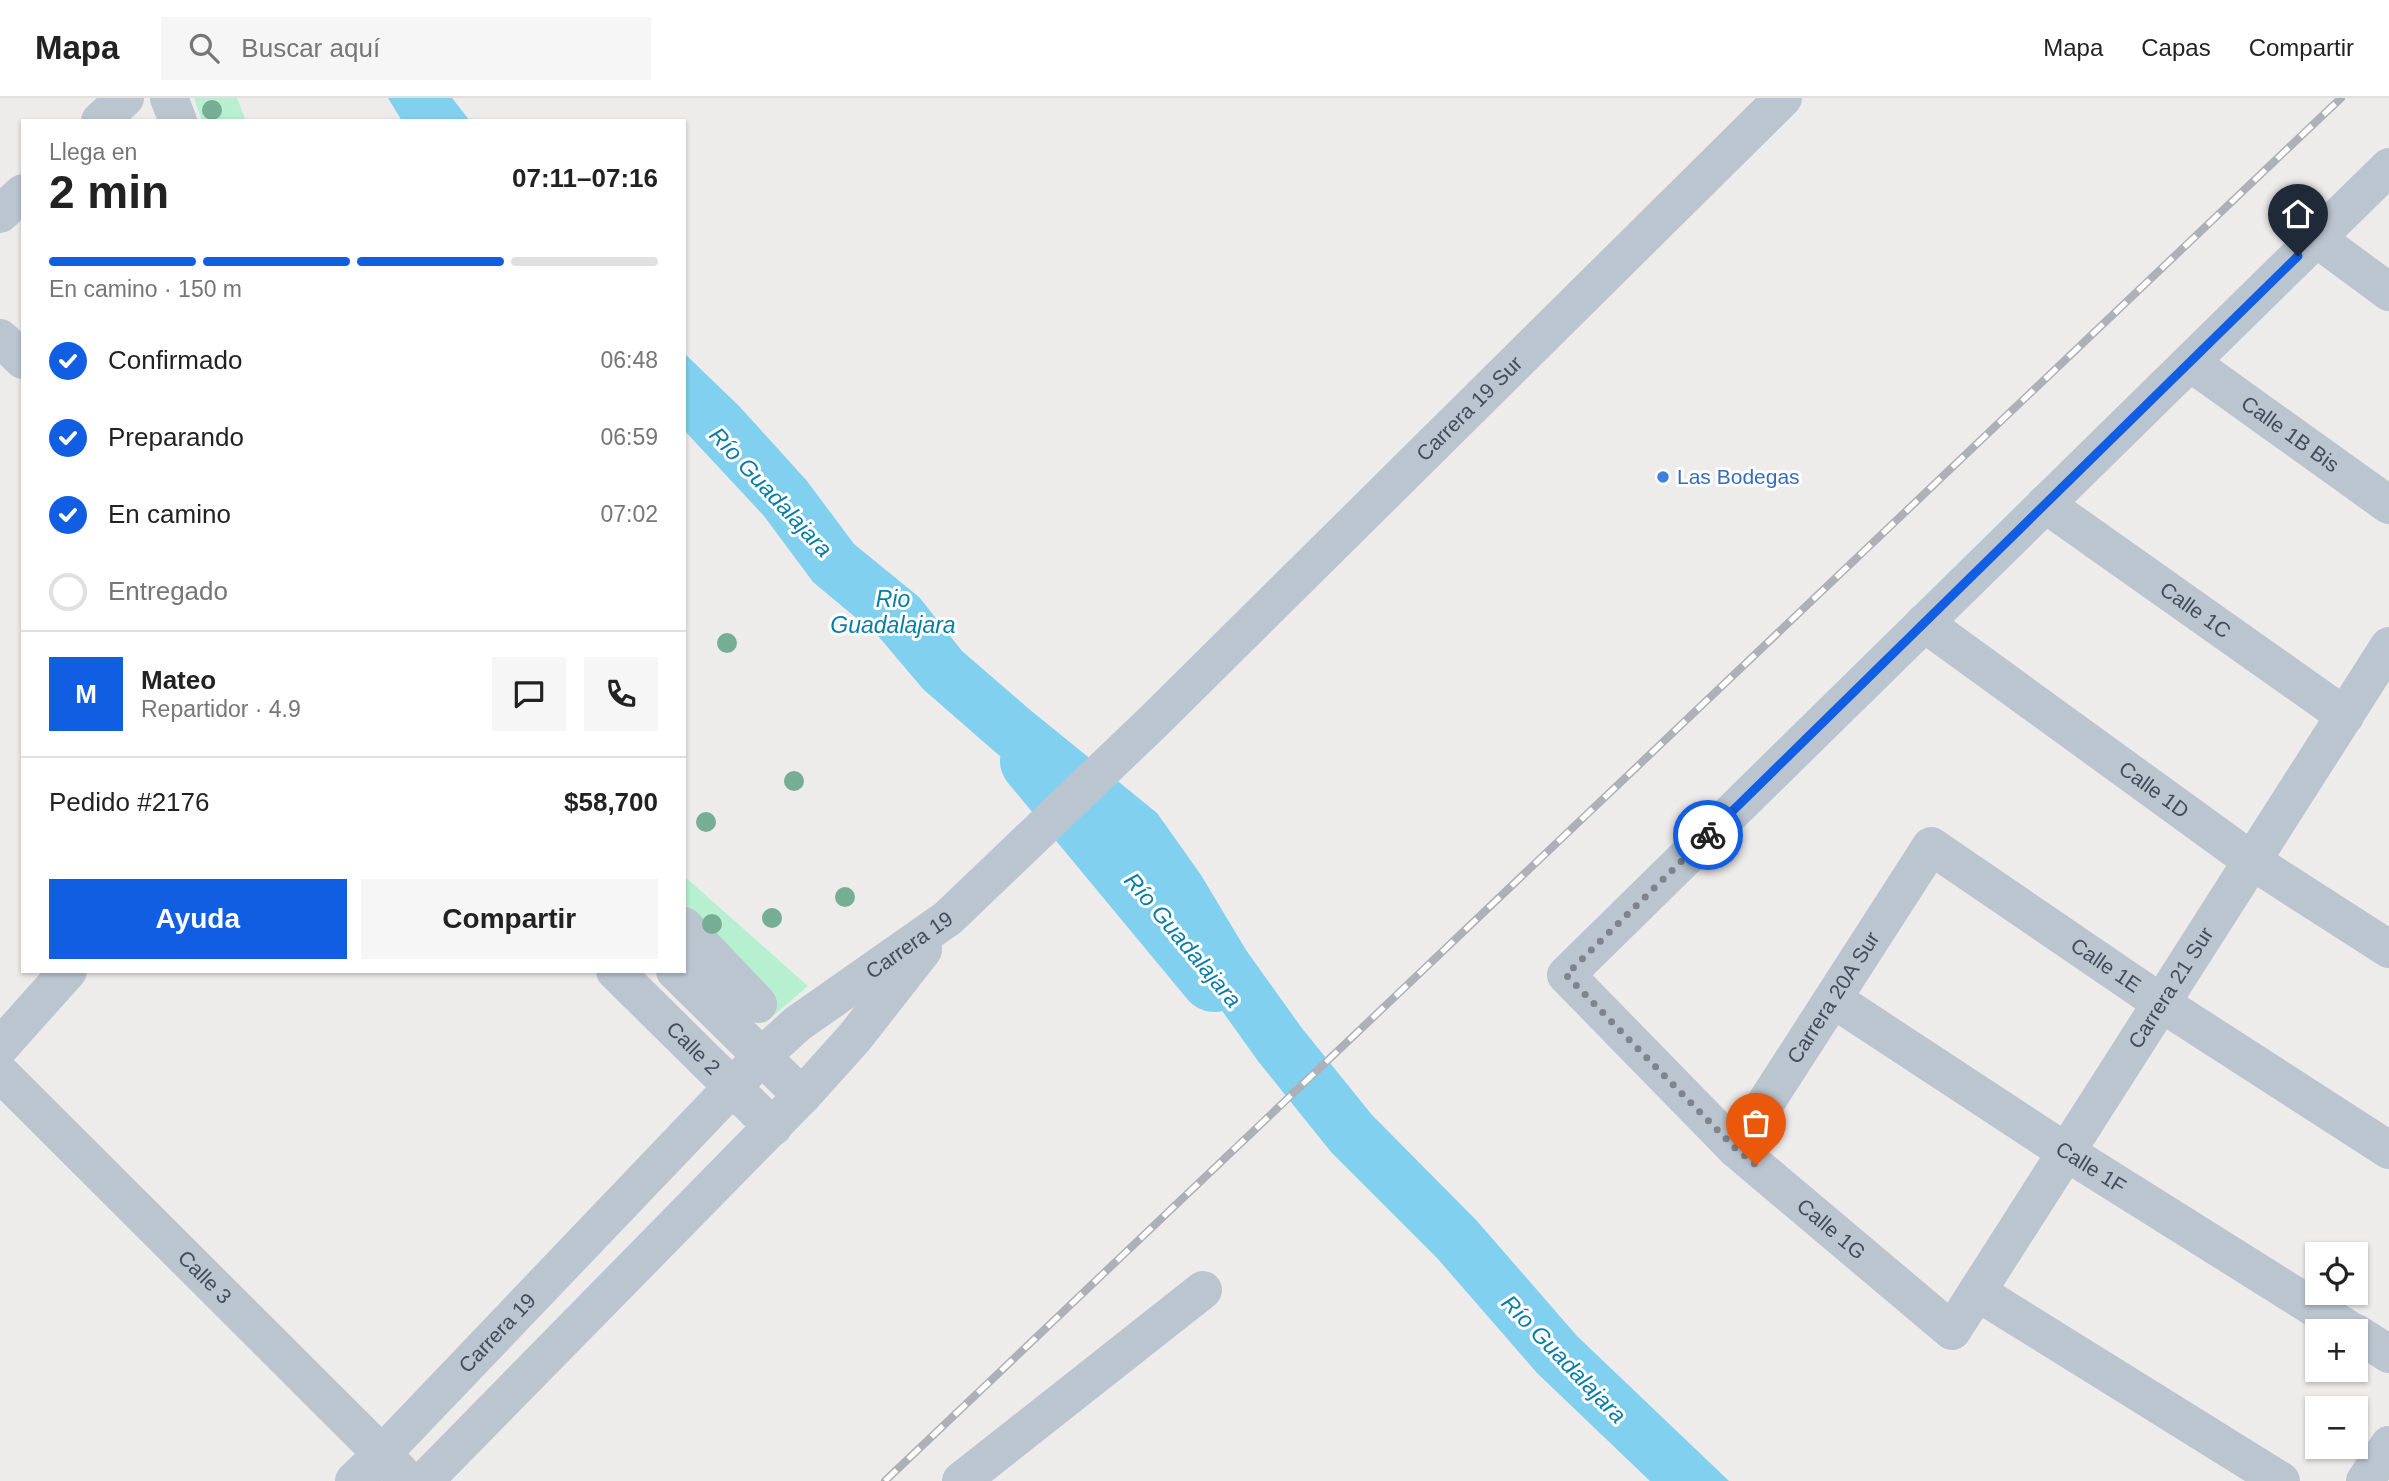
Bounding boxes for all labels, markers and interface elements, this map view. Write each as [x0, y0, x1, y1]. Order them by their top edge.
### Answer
search box [161, 17, 651, 80]
text: Mapa [35, 29, 119, 66]
icon: search [185, 29, 223, 67]
text: Buscar aquí [241, 33, 380, 63]
text: Mapa [2043, 34, 2103, 61]
text: Capas [2141, 34, 2211, 61]
text: Compartir [2249, 34, 2354, 61]
text: Llega en [49, 139, 137, 165]
text: 07:11–07:16 [512, 163, 658, 193]
text: 2 min [49, 166, 169, 218]
pin [2268, 184, 2328, 256]
icon: home [2279, 195, 2317, 233]
text: En camino · 150 m [49, 276, 242, 302]
icon: check [49, 342, 87, 380]
text: Confirmado [108, 345, 242, 375]
text: 06:48 [600, 347, 658, 373]
street label: Carrera 19 Sur [1412, 351, 1526, 465]
street label: Calle 1B Bis [2237, 391, 2344, 476]
icon: check [49, 419, 87, 457]
text: Preparando [108, 422, 244, 452]
water label: Río Guadalajara [704, 422, 838, 562]
text: 06:59 [600, 424, 658, 450]
place label: Las Bodegas [1677, 465, 1800, 488]
marker: Las Bodegas [1655, 469, 1671, 485]
icon: check [49, 496, 87, 534]
text: En camino [108, 499, 231, 529]
text: 07:02 [600, 501, 658, 527]
text: Entregado [108, 576, 228, 606]
street label: Calle 1C [2156, 577, 2235, 642]
water label: Rio Guadalajara [830, 586, 956, 638]
button: chat [492, 657, 566, 731]
button: phone [584, 657, 658, 731]
text: Mateo [141, 665, 216, 695]
text: M [75, 679, 97, 709]
text: Repartidor · 4.9 [141, 696, 301, 722]
street label: Calle 1D [2115, 756, 2194, 822]
text: Pedido #2176 [49, 787, 209, 817]
text: $58,700 [564, 787, 658, 817]
courier [1673, 800, 1743, 870]
icon: bike [1689, 816, 1727, 854]
water label: Río Guadalajara [1119, 867, 1247, 1013]
button: Ayuda [49, 879, 347, 959]
button: Compartir [361, 879, 658, 959]
street label: Carrera 19 [861, 906, 957, 983]
street label: Carrera 21 Sur [2123, 923, 2218, 1052]
street label: Carrera 20A Sur [1782, 927, 1884, 1067]
street label: Calle 1E [2067, 933, 2145, 997]
street label: Calle 2 [662, 1017, 725, 1079]
pin [1726, 1093, 1786, 1165]
icon: bag [1737, 1104, 1775, 1142]
street label: Calle 1F [2052, 1137, 2130, 1198]
street label: Calle 1G [1793, 1194, 1870, 1264]
map controls [2305, 1242, 2368, 1459]
button: locate [2305, 1242, 2368, 1305]
street label: Calle 3 [174, 1246, 236, 1308]
street label: Carrera 19 [454, 1289, 540, 1377]
water label: Río Guadalajara [1496, 1290, 1632, 1428]
button: + [2305, 1319, 2368, 1382]
button: − [2305, 1396, 2368, 1459]

